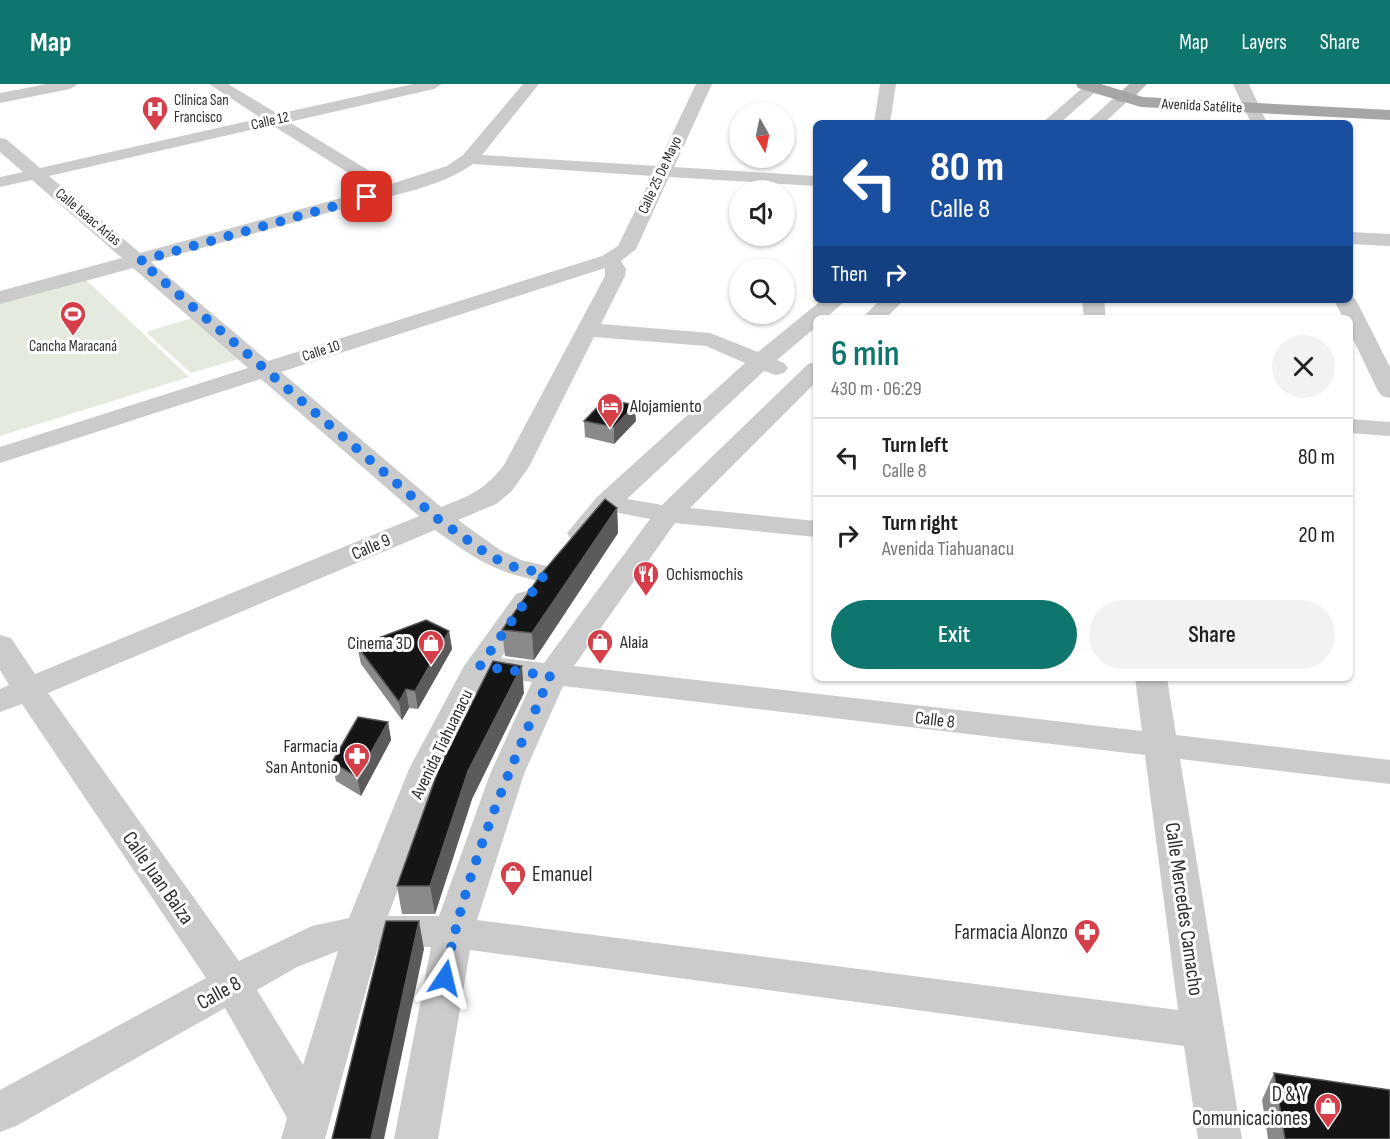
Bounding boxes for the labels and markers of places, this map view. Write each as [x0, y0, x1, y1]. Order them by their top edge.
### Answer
place label: Clínica San Francisco [174, 91, 229, 127]
hospital icon: Clínica San Francisco [140, 94, 170, 132]
pin [341, 171, 392, 222]
sports icon: Cancha Maracaná [58, 299, 88, 337]
place label: Cancha Maracaná [29, 337, 117, 356]
hotel icon: Alojamiento [595, 391, 625, 429]
place label: Alojamiento [629, 396, 702, 417]
restaurant icon: Ochismochis [631, 559, 661, 597]
place label: Ochismochis [666, 564, 743, 585]
shop icon: Alaia [585, 627, 615, 665]
shop icon: Cinema 3D [416, 628, 446, 666]
place label: Alaia [619, 632, 649, 653]
place label: Cinema 3D [347, 633, 412, 654]
place label: Farmacia San Antonio [266, 736, 338, 778]
pharmacy icon: Farmacia San Antonio [342, 741, 372, 779]
shop icon: Emanuel [498, 859, 528, 897]
place label: Emanuel [532, 862, 592, 887]
pharmacy icon: Farmacia Alonzo [1072, 917, 1102, 955]
place label: Farmacia Alonzo [954, 920, 1068, 945]
place label: D & Y Comunicaciones [1192, 1082, 1308, 1131]
shop icon: D & Y Comunicaciones [1313, 1091, 1343, 1129]

